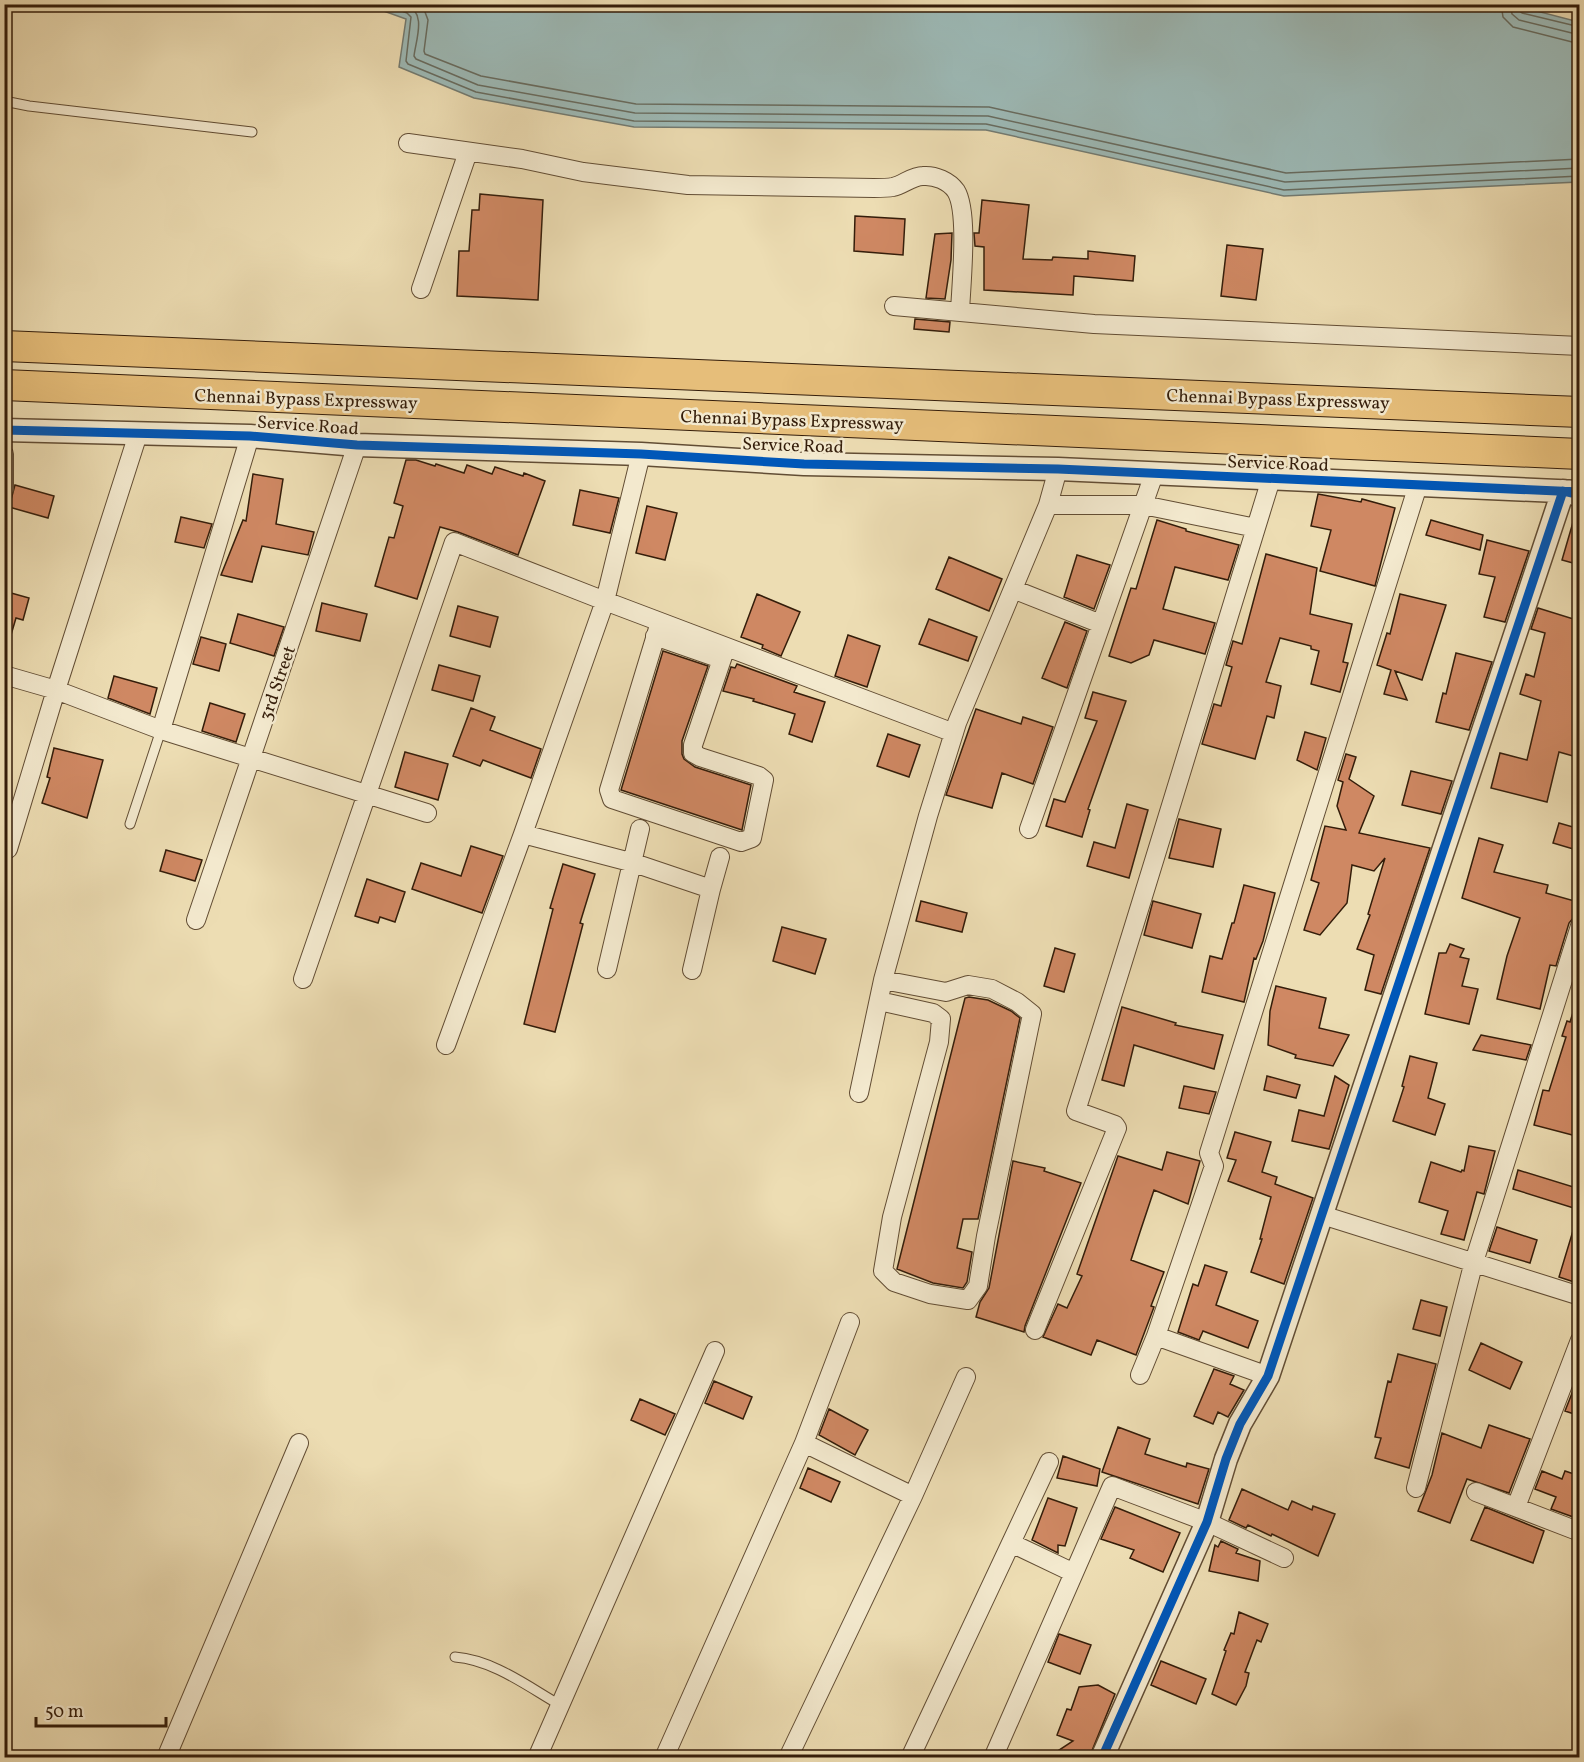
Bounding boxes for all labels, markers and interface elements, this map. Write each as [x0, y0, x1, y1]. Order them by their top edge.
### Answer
street label: Chennai Bypass Expressway [194, 384, 418, 417]
street label: Chennai Bypass Expressway [1166, 384, 1390, 417]
street label: Chennai Bypass Expressway [680, 405, 904, 438]
street label: Service Road [256, 410, 360, 443]
street label: Service Road [742, 432, 844, 461]
street label: Service Road [1227, 450, 1329, 479]
street label: 3rd Street [254, 643, 303, 724]
scale bar [36, 1690, 166, 1728]
text: 50 m [45, 1700, 84, 1725]

